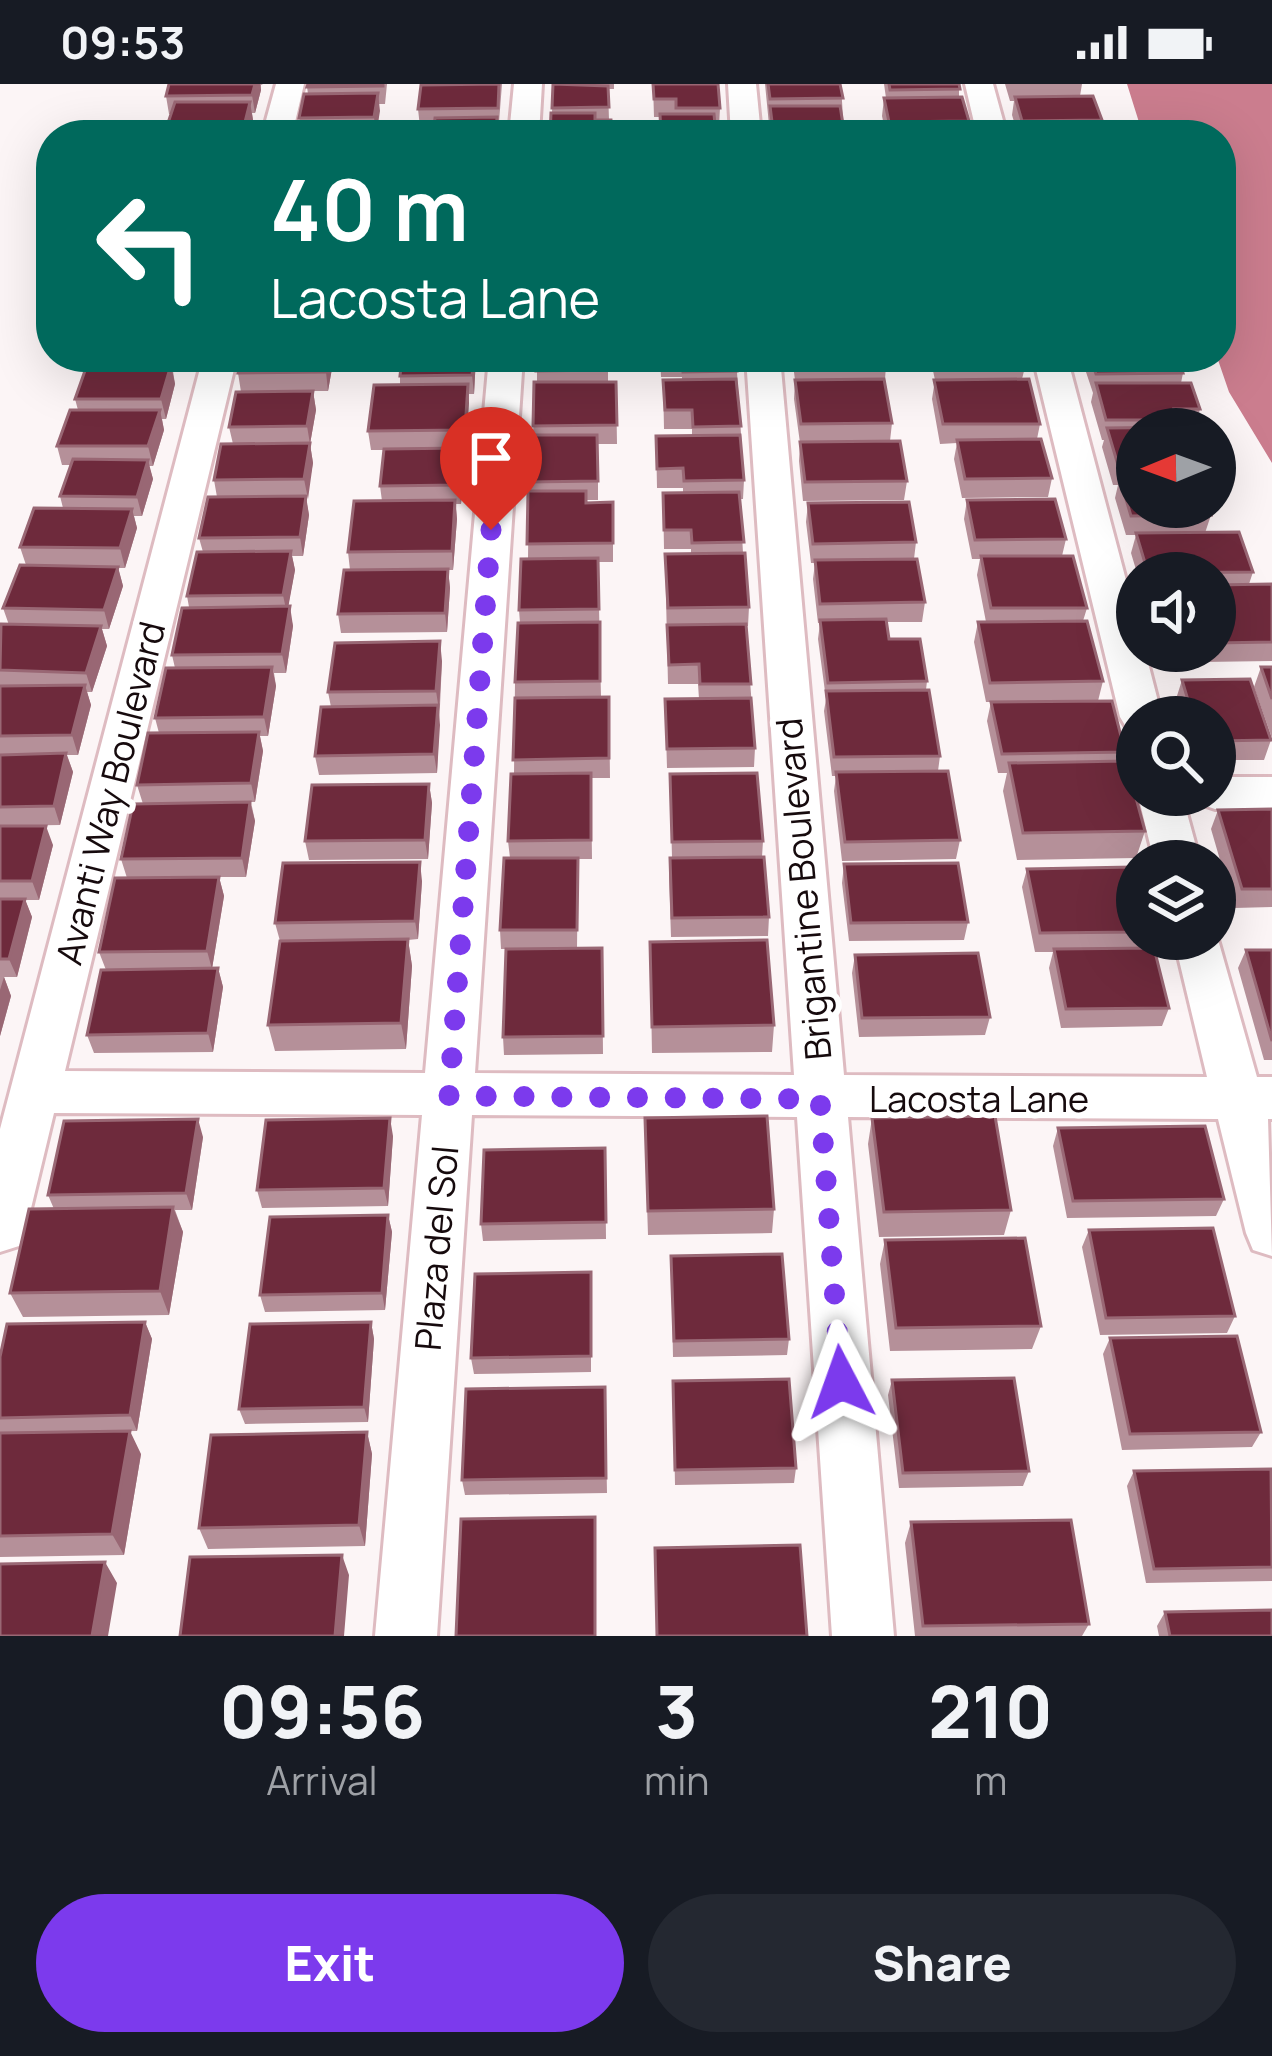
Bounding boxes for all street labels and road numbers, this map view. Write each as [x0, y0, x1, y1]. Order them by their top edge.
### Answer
street label: Avanti Way Boulevard [44, 616, 176, 970]
street label: Brigantine Boulevard [764, 716, 842, 1062]
street label: Lacosta Lane [869, 1074, 1089, 1123]
street label: Plaza del Sol [403, 1144, 469, 1352]

